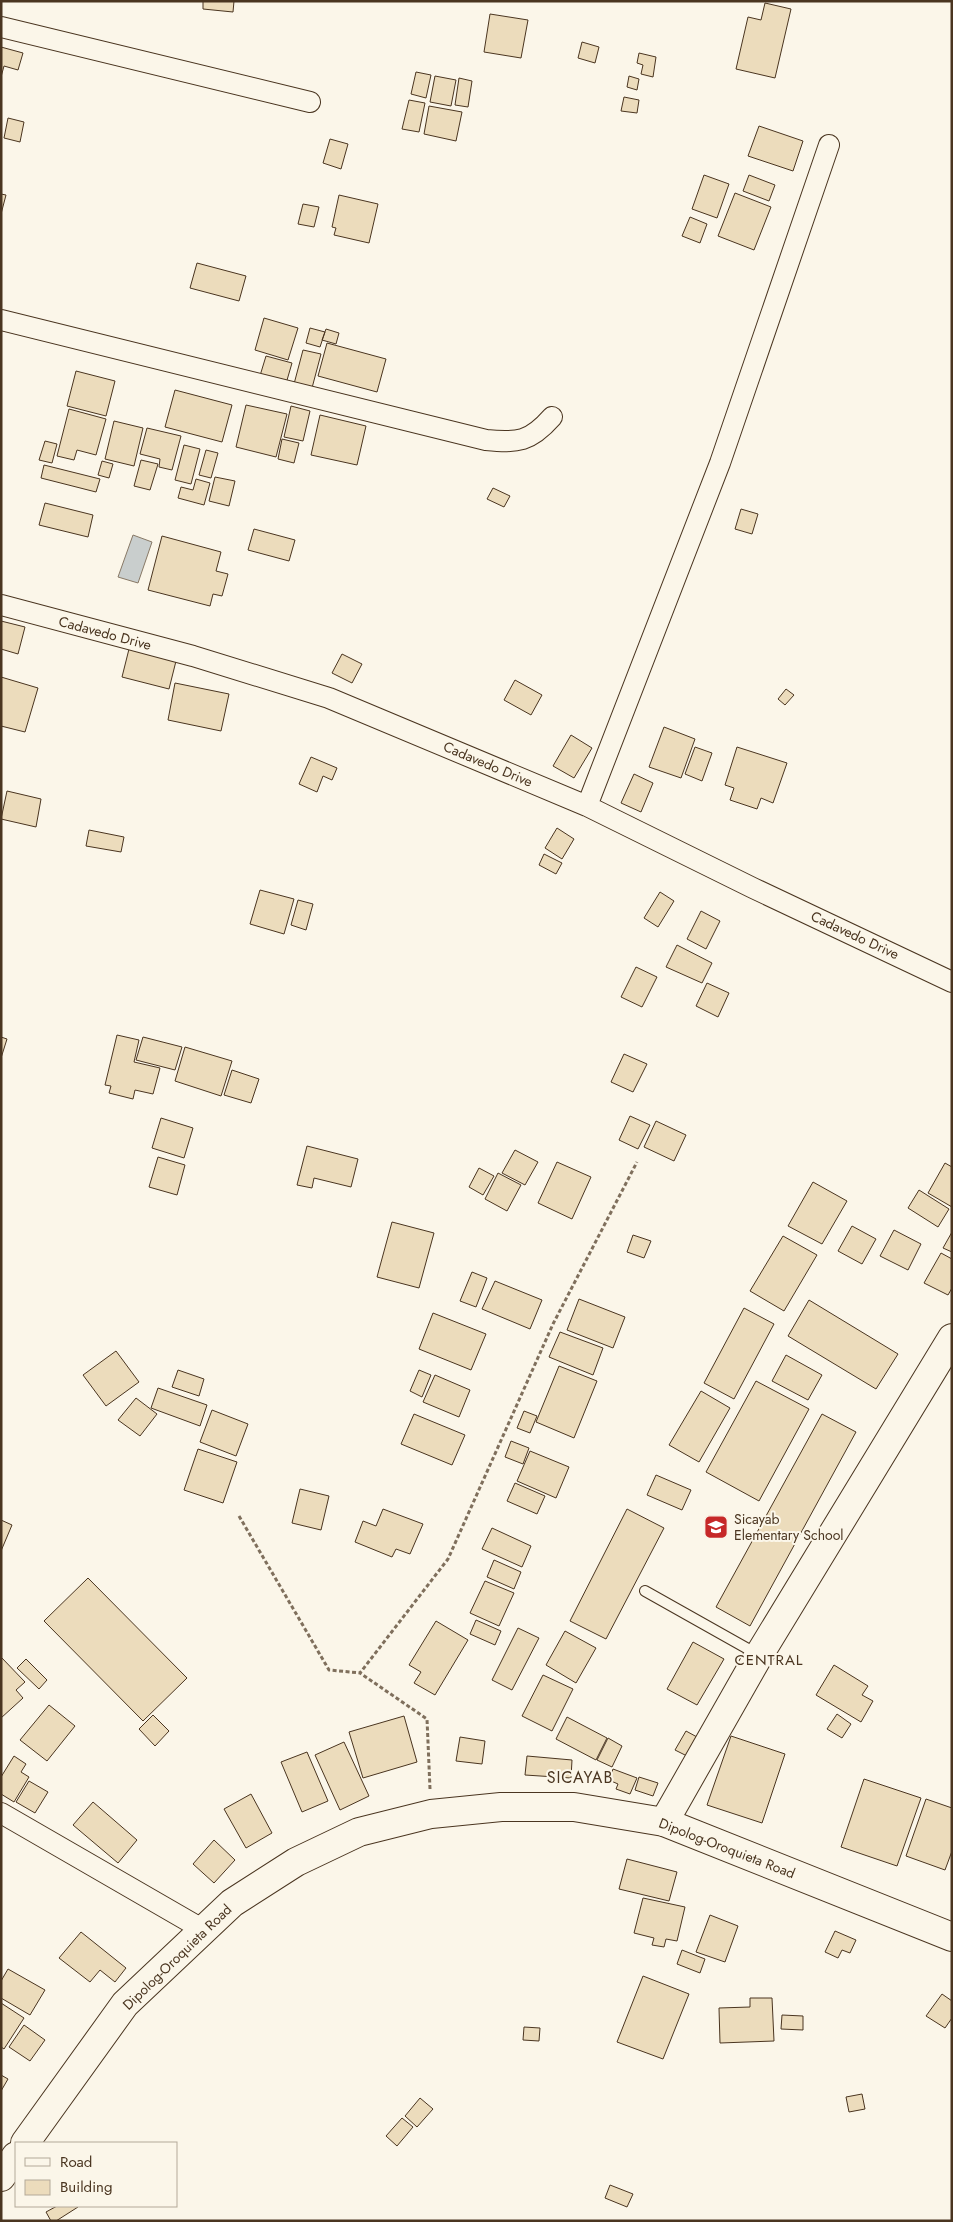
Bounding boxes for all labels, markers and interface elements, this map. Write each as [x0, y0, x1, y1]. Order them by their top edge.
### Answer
street label: Cadavedo Drive [56, 611, 154, 655]
street label: Cadavedo Drive [440, 736, 536, 792]
street label: Cadavedo Drive [808, 906, 902, 964]
place label: Sicayab Elementary School [734, 1509, 844, 1545]
school or university icon: Sicayab Elementary School [703, 1514, 729, 1540]
district label: CENTRAL [734, 1649, 804, 1671]
district label: SICAYAB [547, 1766, 613, 1789]
street label: Dipolog-Oroquieta Road [656, 1813, 798, 1883]
street label: Dipolog-Oroquieta Road [118, 1900, 236, 2014]
legend [15, 2142, 178, 2207]
text: Road [60, 2151, 92, 2173]
text: Building [60, 2176, 112, 2198]

